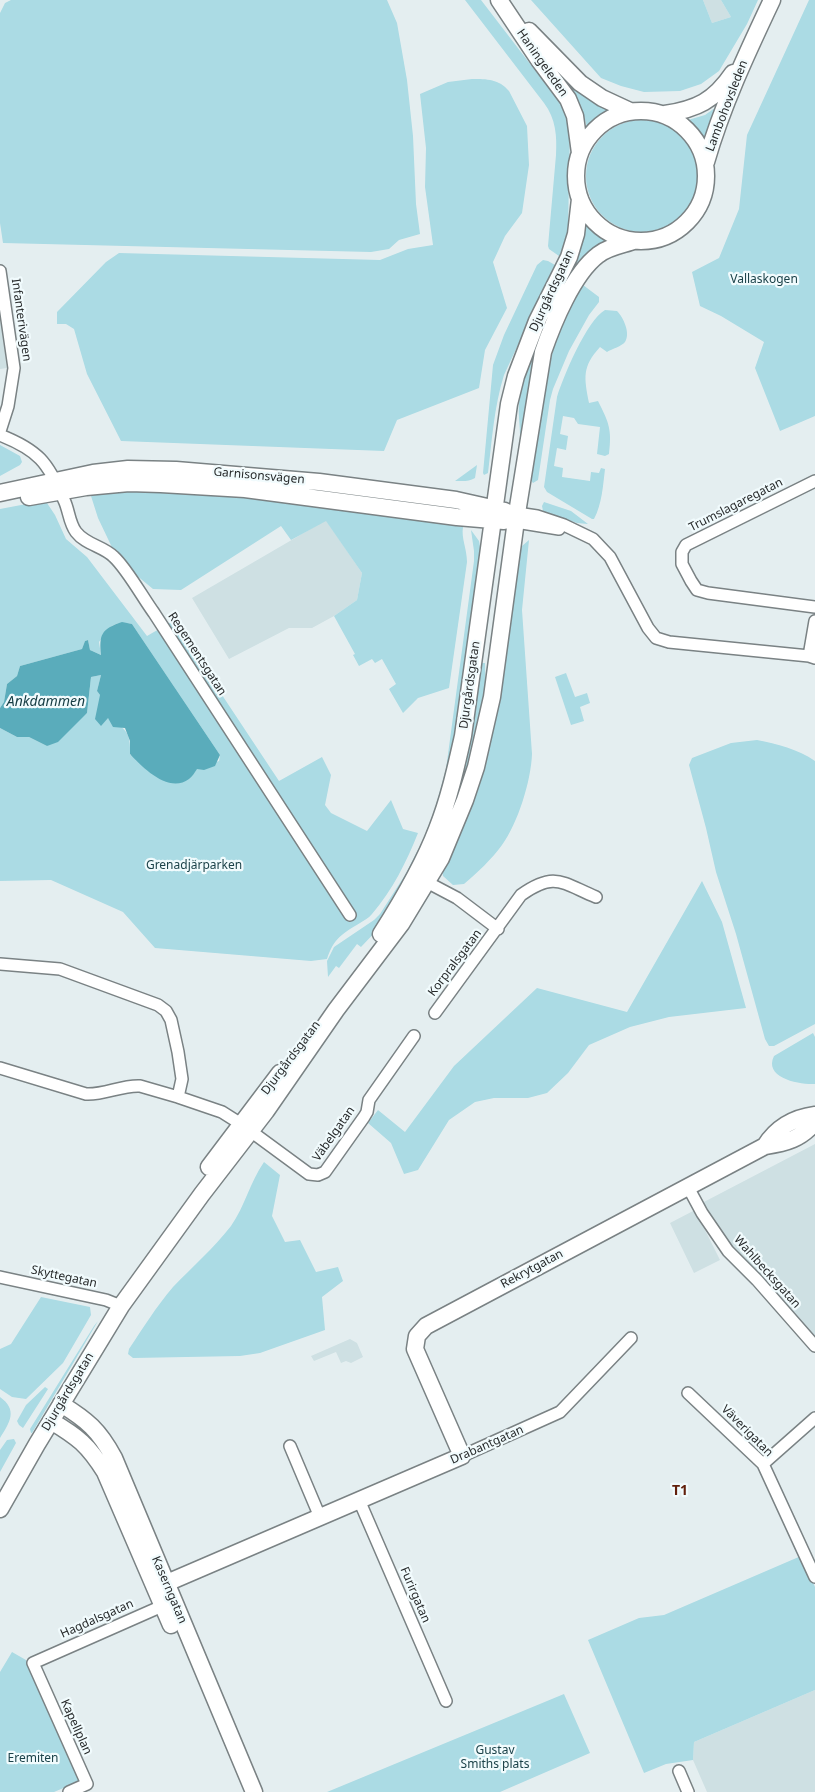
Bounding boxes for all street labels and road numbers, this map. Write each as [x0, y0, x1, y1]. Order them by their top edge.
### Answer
street label: Haningeleden [513, 26, 571, 100]
street label: Lambohovsleden [703, 58, 751, 154]
street label: Djurgårdsgatan [527, 248, 577, 334]
street label: Infanterivägen [8, 278, 34, 362]
street label: Garnisonsvägen [213, 465, 305, 487]
street label: Trumslagaregatan [687, 475, 785, 535]
street label: Regementsgatan [165, 610, 229, 698]
street label: Djurgårdsgatan [457, 640, 483, 730]
street label: Korpralsgatan [425, 927, 485, 999]
street label: Djurgårdsgatan [259, 1018, 323, 1098]
street label: Väbelgatan [310, 1104, 358, 1164]
street label: Wahlbecksgatan [731, 1233, 803, 1311]
street label: Rekrytgatan [498, 1247, 566, 1291]
street label: Skyttegatan [30, 1263, 98, 1291]
street label: Djurgårdsgatan [39, 1350, 97, 1434]
street label: Väverigatan [718, 1402, 776, 1460]
street label: Drabantgatan [448, 1422, 526, 1468]
street label: Kaserngatan [148, 1554, 190, 1626]
street label: Furirgatan [397, 1565, 433, 1625]
street label: Hagdalsgatan [58, 1596, 136, 1642]
street label: Kapellplan [57, 1697, 95, 1757]

